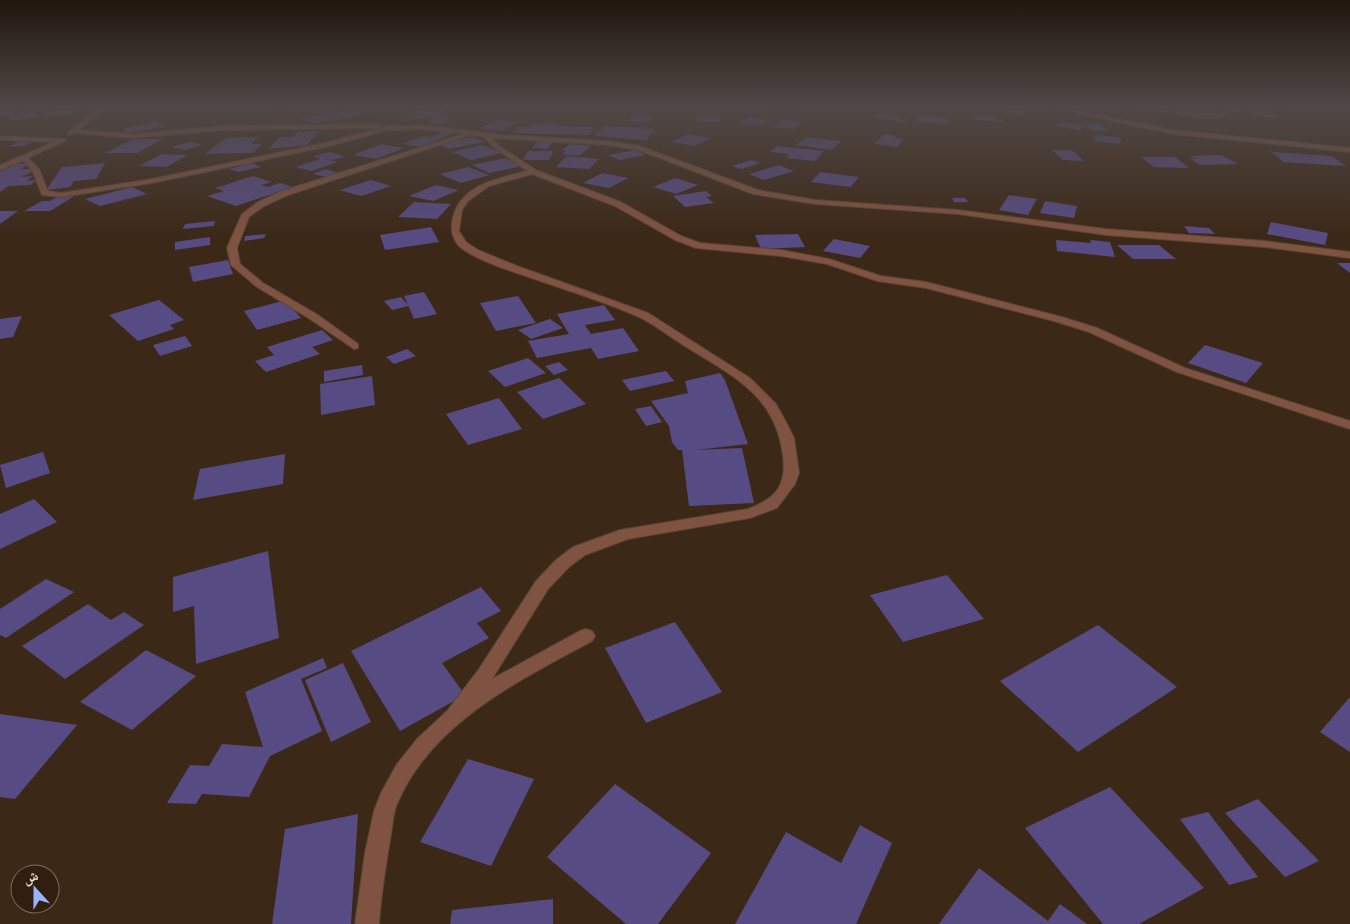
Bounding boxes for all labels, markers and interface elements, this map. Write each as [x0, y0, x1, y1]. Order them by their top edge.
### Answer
north arrow [10, 864, 60, 914]
text: ش [20, 865, 42, 893]

